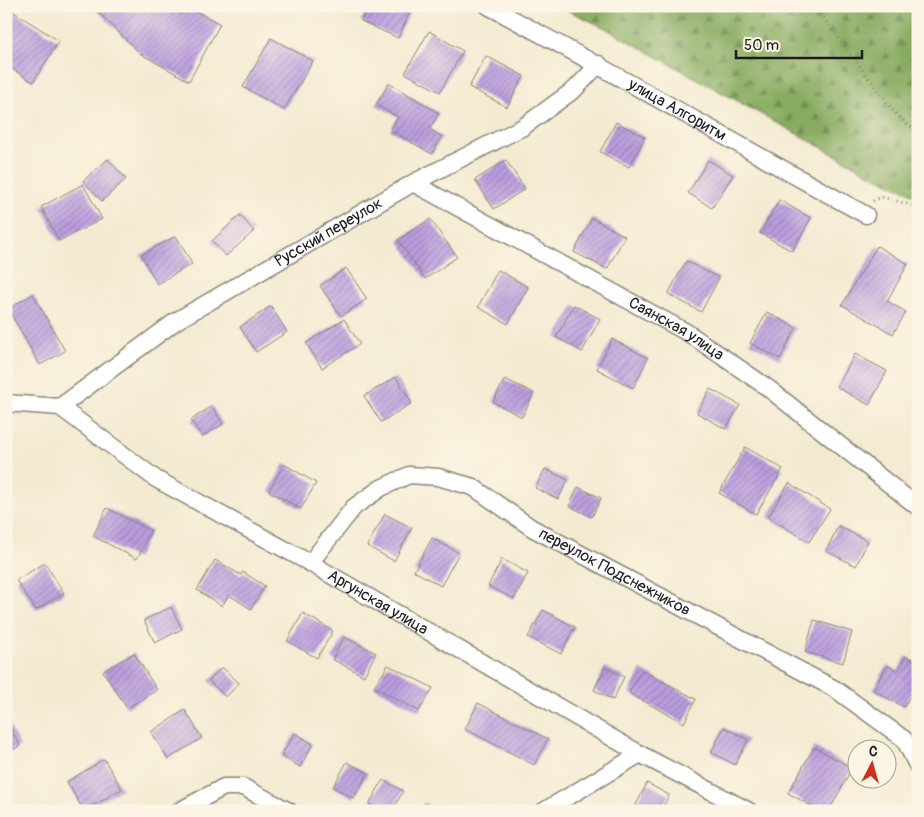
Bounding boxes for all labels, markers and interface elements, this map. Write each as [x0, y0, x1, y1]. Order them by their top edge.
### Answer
scale bar [736, 28, 863, 60]
text: 50 m [744, 36, 779, 55]
street label: улица Алгоритм [624, 74, 730, 145]
street label: Русский переулок [271, 193, 386, 271]
street label: Саянская улица [625, 293, 728, 365]
street label: переулок Подснежников [535, 523, 694, 620]
street label: Аргунская улица [324, 565, 432, 639]
north arrow [846, 740, 896, 790]
text: С [868, 743, 879, 761]

